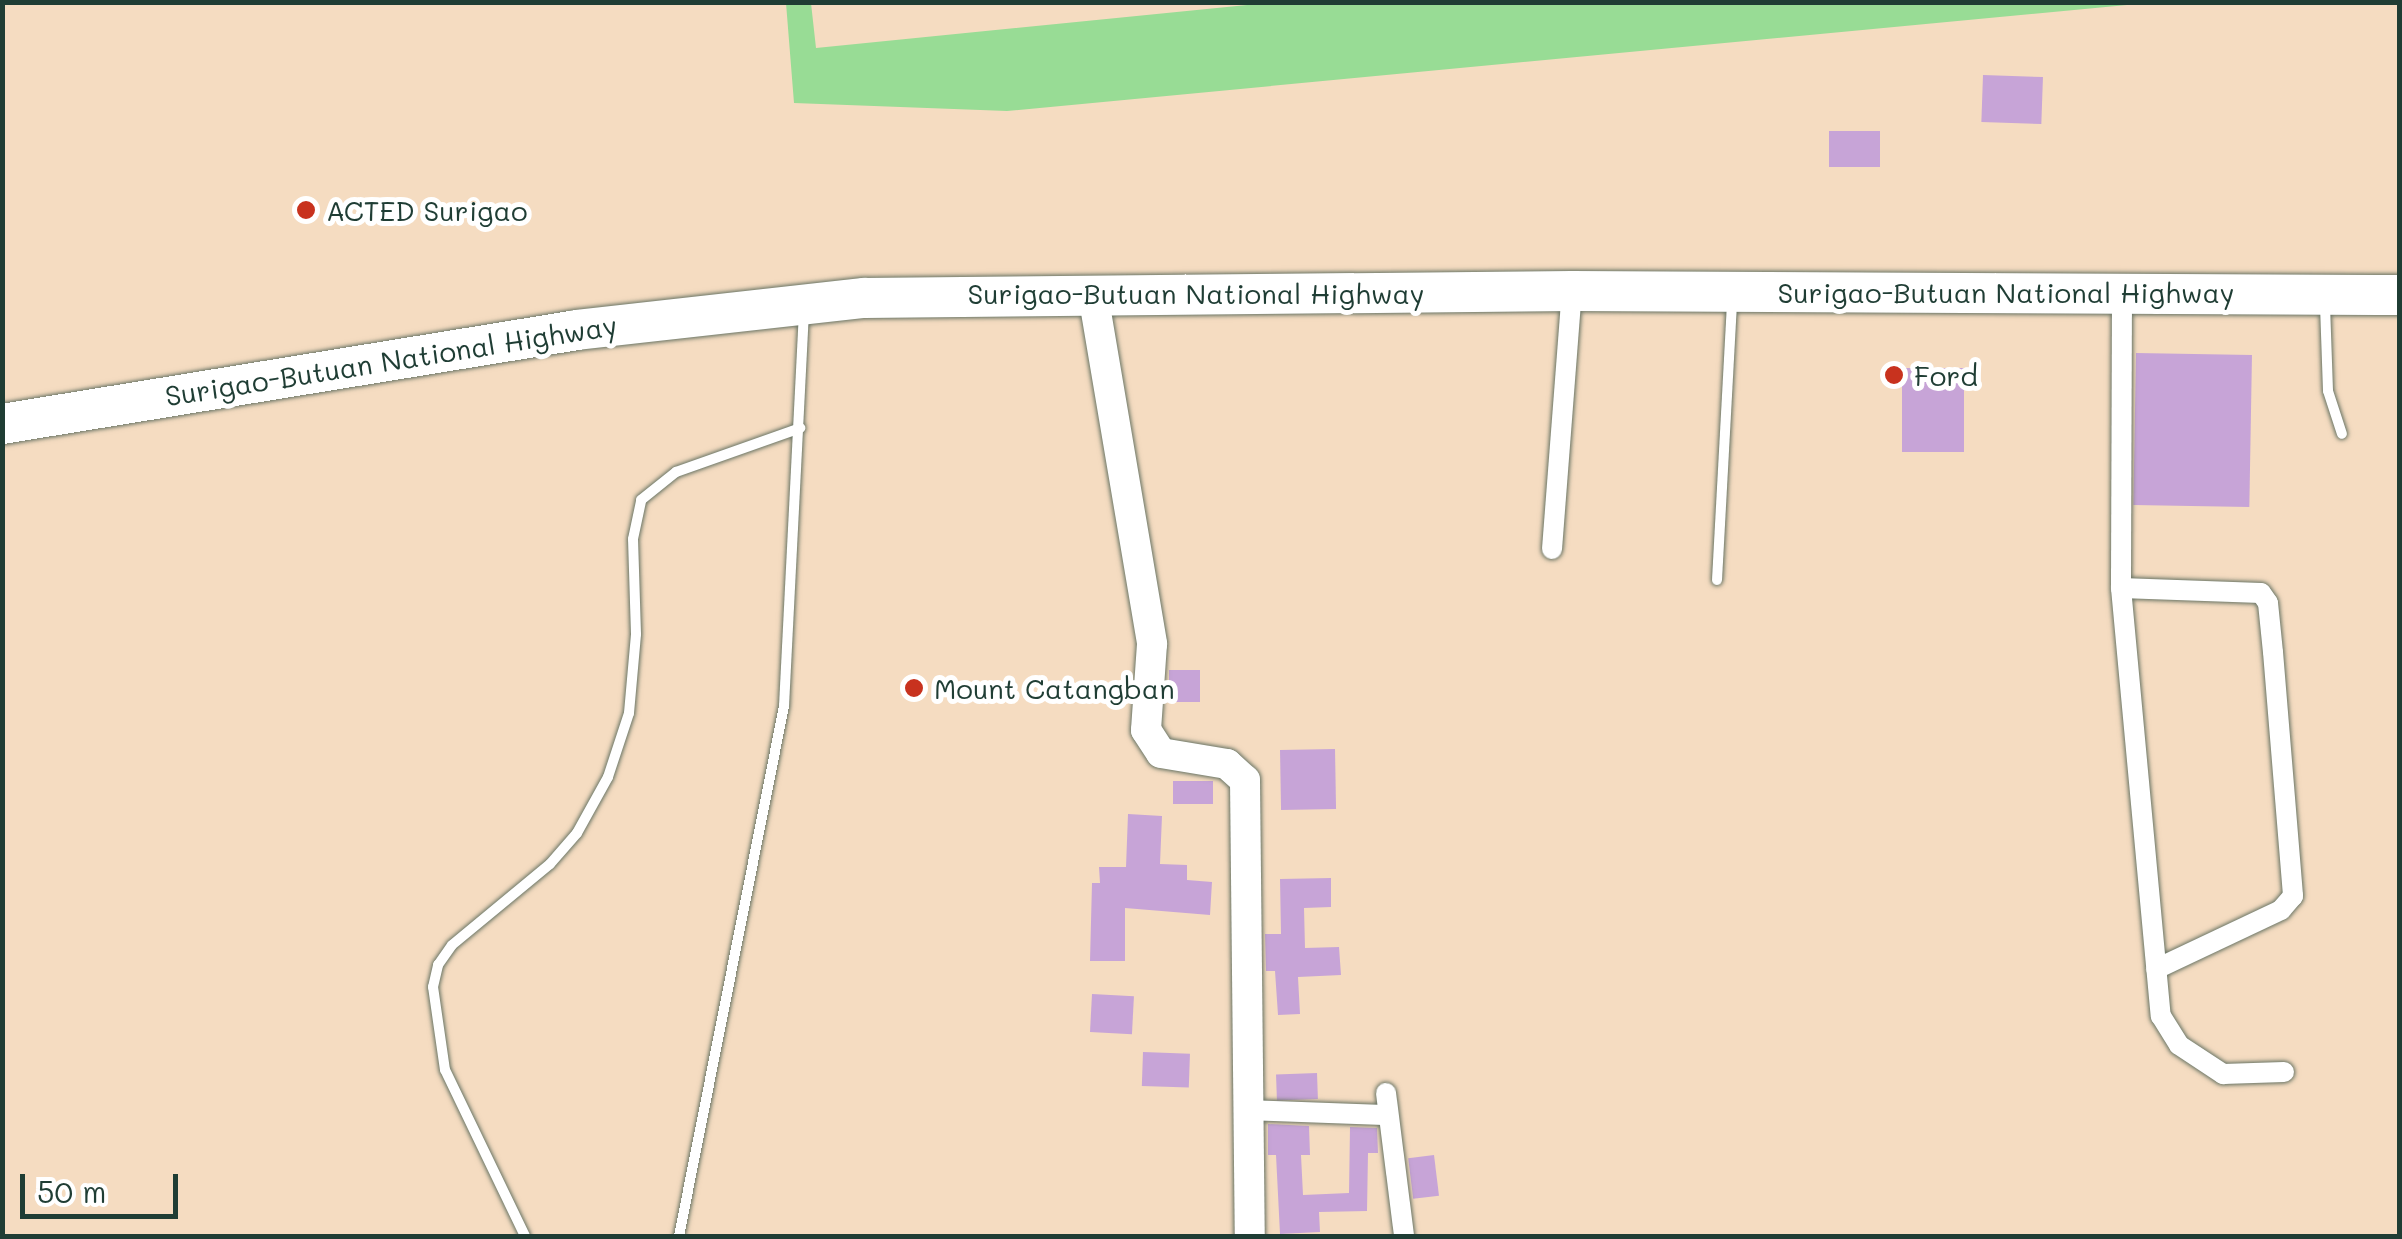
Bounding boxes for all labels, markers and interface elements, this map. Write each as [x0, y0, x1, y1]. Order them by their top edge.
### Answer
place label: ACTED Surigao [326, 193, 528, 227]
marker: ACTED Surigao [295, 199, 317, 221]
street label: Surigao-Butuan National Highway [1778, 275, 2234, 309]
street label: Surigao-Butuan National Highway [968, 276, 1424, 310]
street label: Surigao-Butuan National Highway [163, 308, 619, 412]
place label: Ford [1914, 358, 1978, 392]
marker: Ford [1883, 364, 1905, 386]
place label: Mount Catangban [934, 671, 1175, 705]
marker: Mount Catangban [903, 677, 925, 699]
scale bar [25, 1154, 182, 1216]
text: 50 m [37, 1171, 107, 1211]

